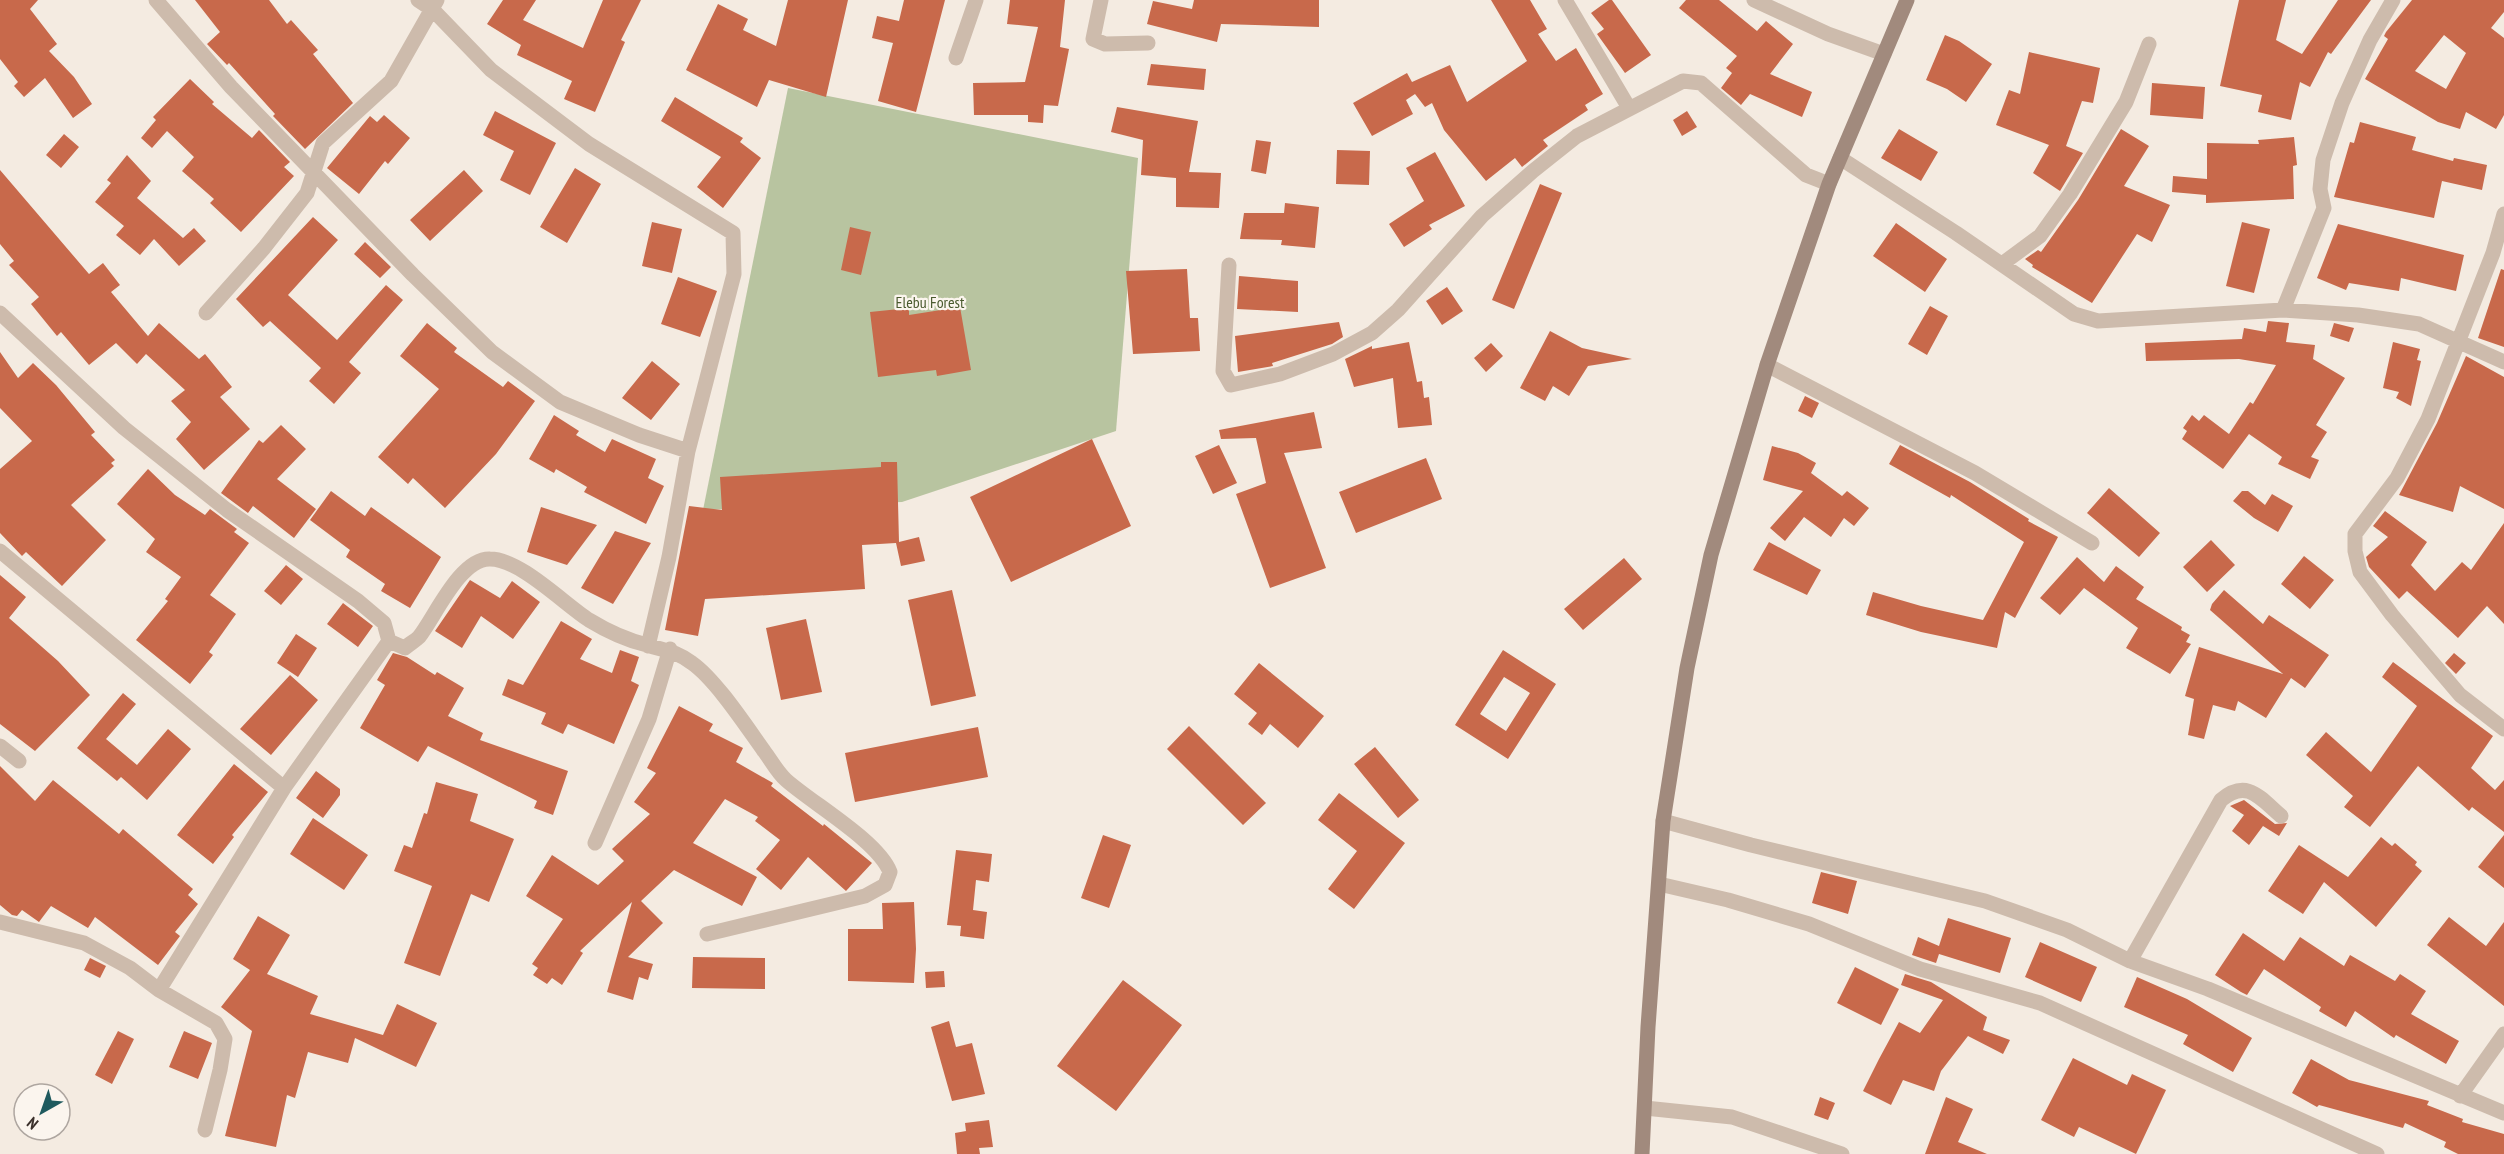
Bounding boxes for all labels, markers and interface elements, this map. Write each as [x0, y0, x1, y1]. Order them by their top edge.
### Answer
park label: Elebu Forest [896, 292, 965, 312]
north arrow [12, 1082, 72, 1142]
text: N [23, 1113, 42, 1134]

